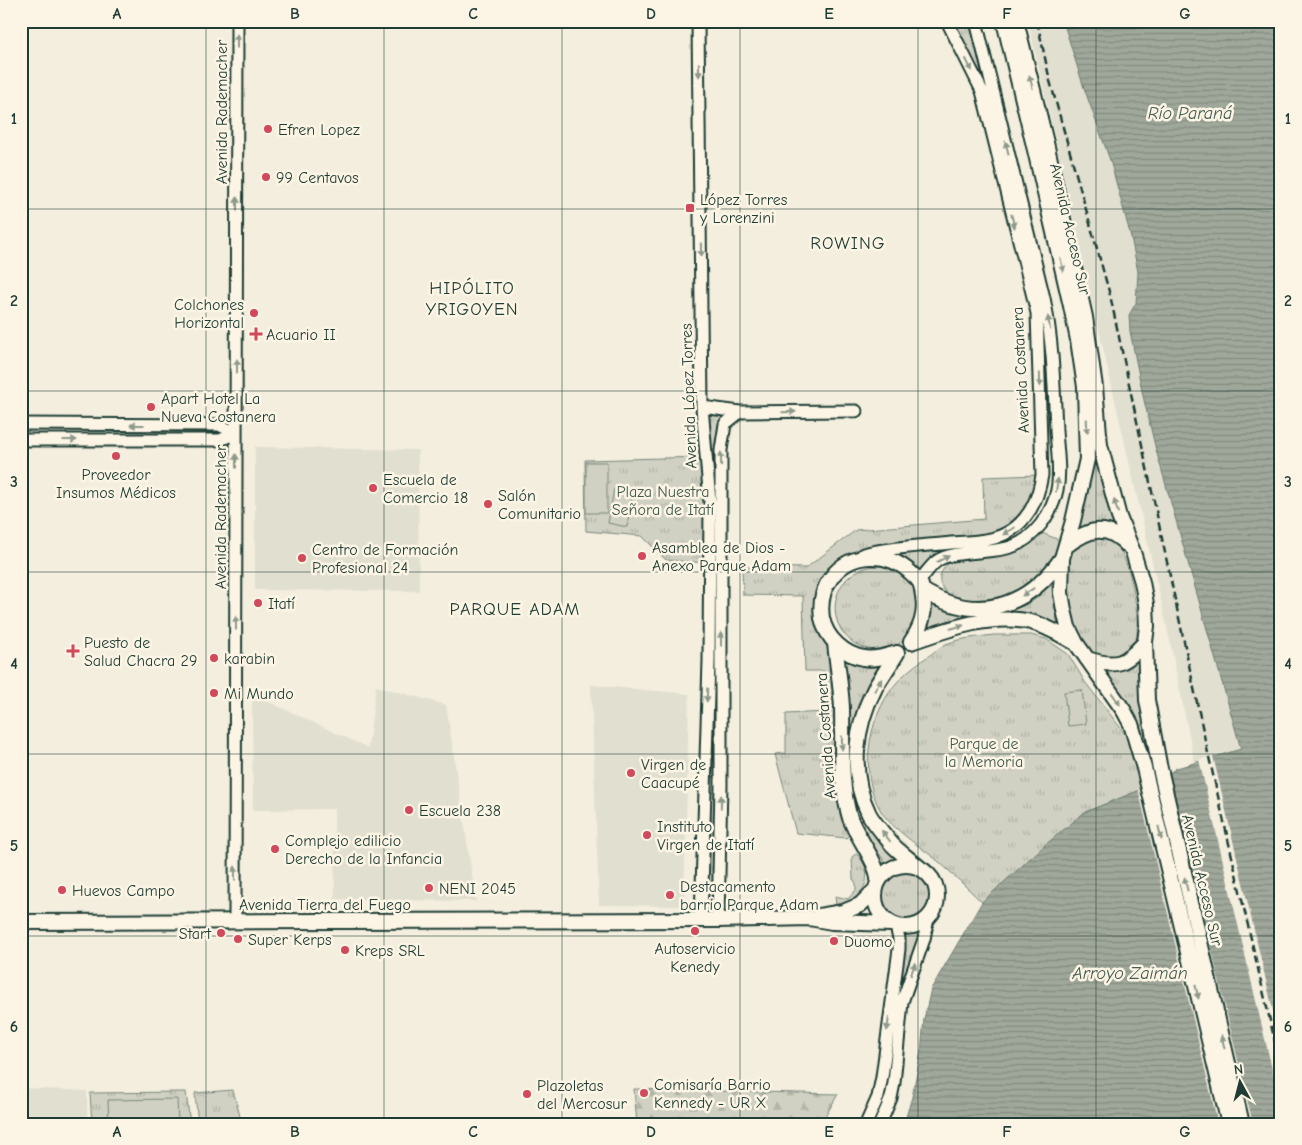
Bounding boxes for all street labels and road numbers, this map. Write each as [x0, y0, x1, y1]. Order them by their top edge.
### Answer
street label: Avenida Rademacher [213, 39, 231, 184]
street label: Avenida Acceso Sur [1046, 162, 1094, 298]
street label: Avenida Costanera [1009, 306, 1033, 434]
street label: Avenida López Torres [677, 323, 701, 469]
street label: Avenida Rademacher [212, 444, 230, 589]
street label: Avenida Costanera [813, 672, 839, 800]
street label: Avenida Acceso Sur [1178, 813, 1226, 949]
street label: Avenida Tierra del Fuego [239, 896, 411, 914]

